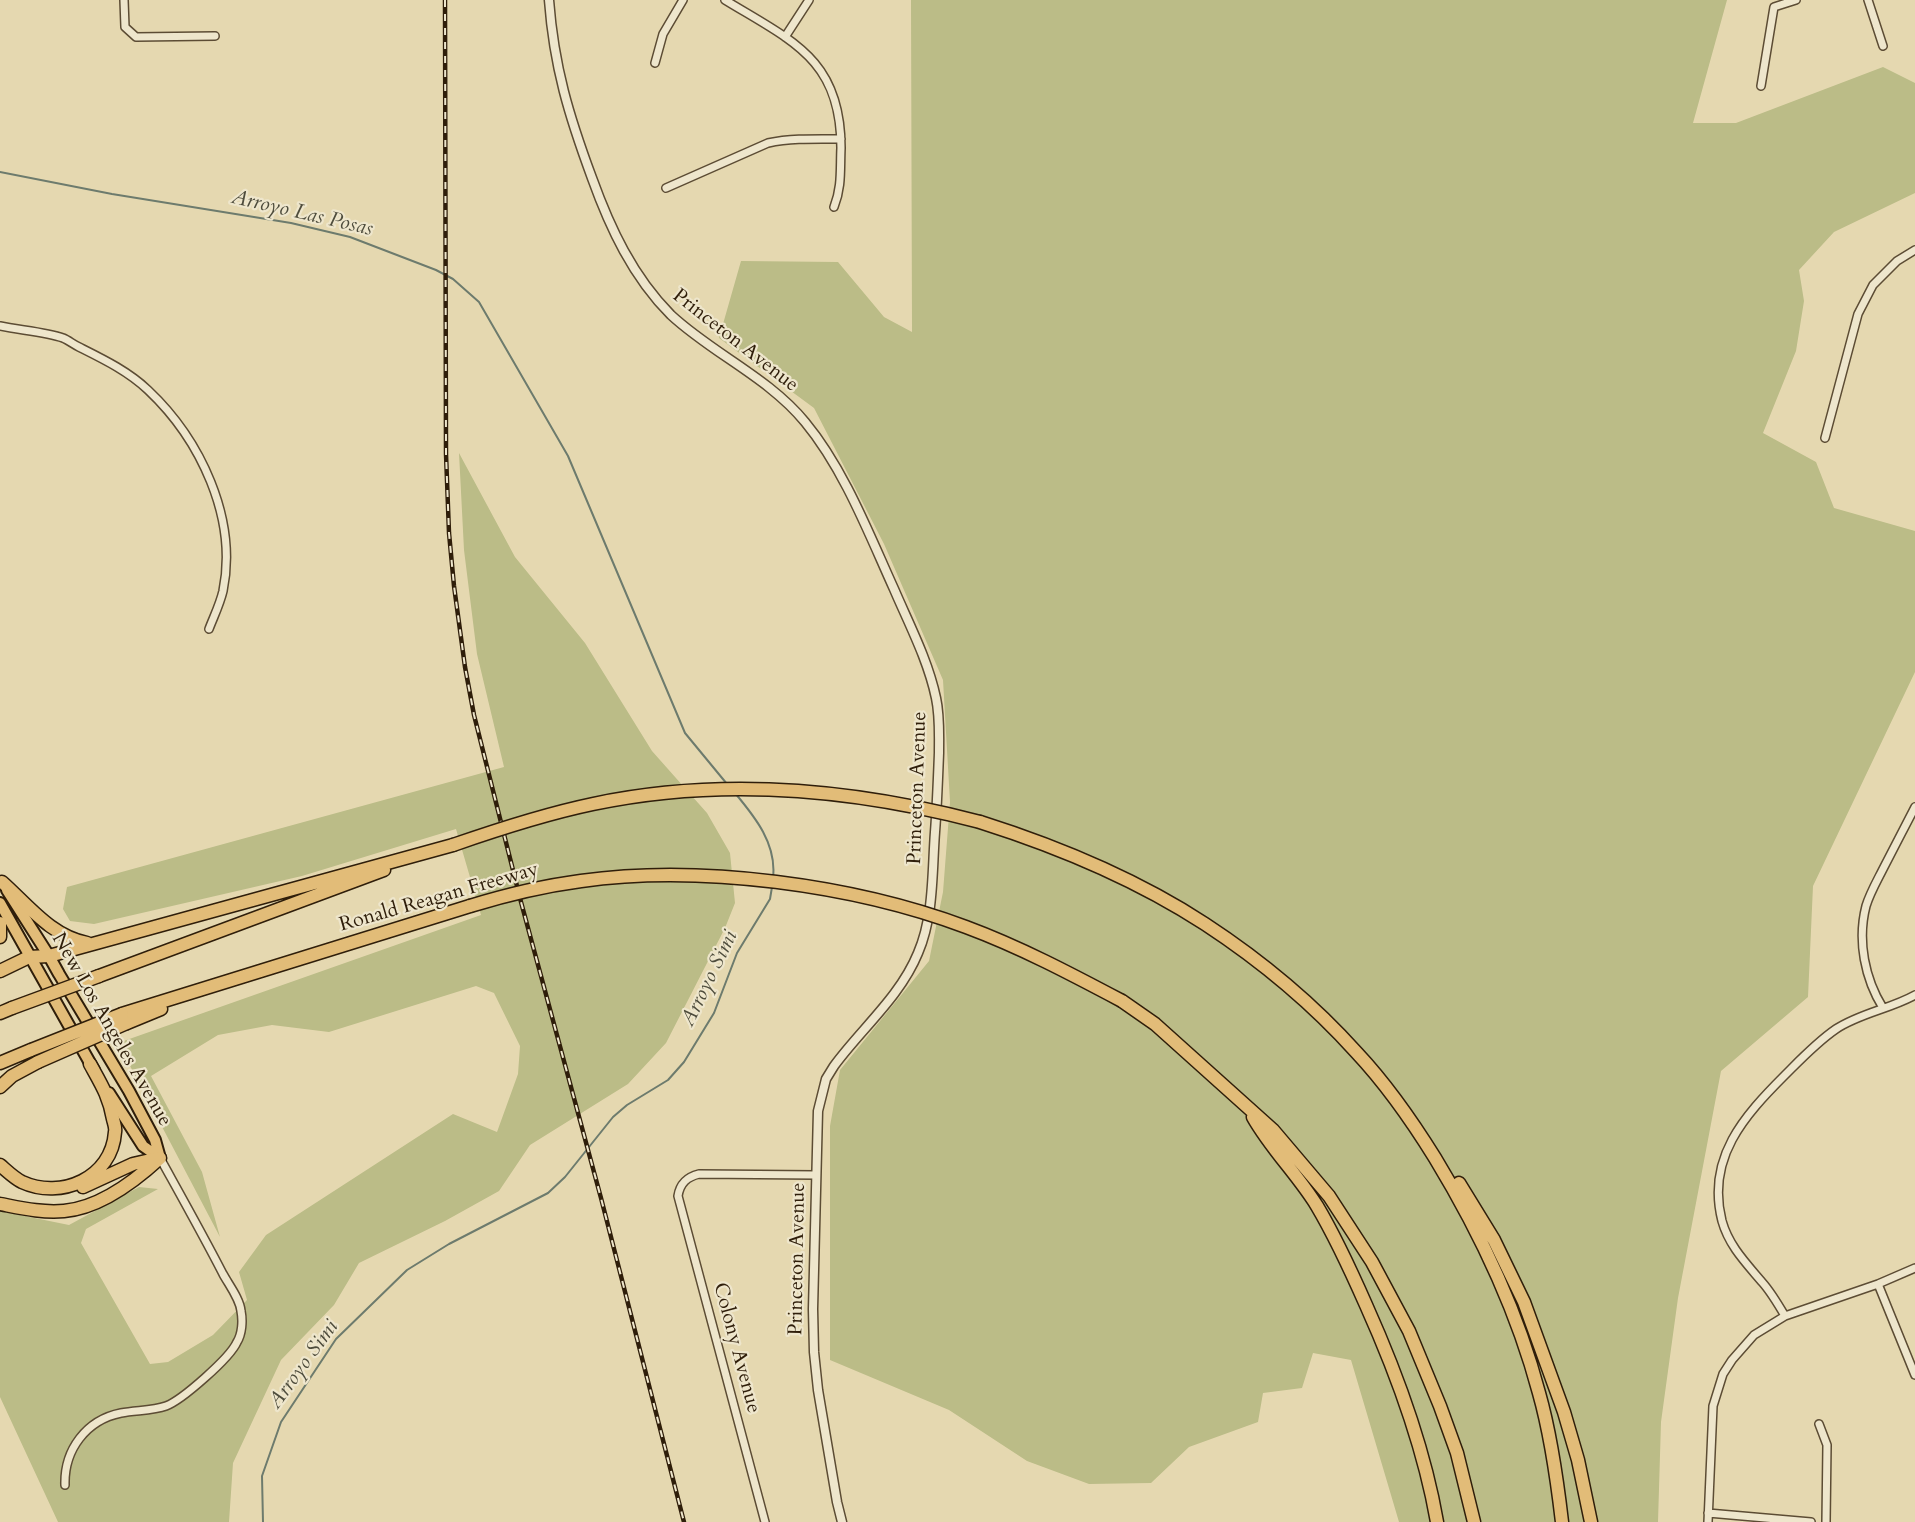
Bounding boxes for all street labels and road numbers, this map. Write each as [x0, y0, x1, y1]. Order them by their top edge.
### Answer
street label: Princeton Avenue [667, 284, 803, 398]
street label: Princeton Avenue [903, 711, 933, 865]
street label: Ronald Reagan Freeway [337, 858, 541, 938]
street label: New Los Angeles Avenue [46, 929, 176, 1131]
street label: Princeton Avenue [785, 1182, 811, 1336]
street label: Colony Avenue [707, 1280, 765, 1416]

